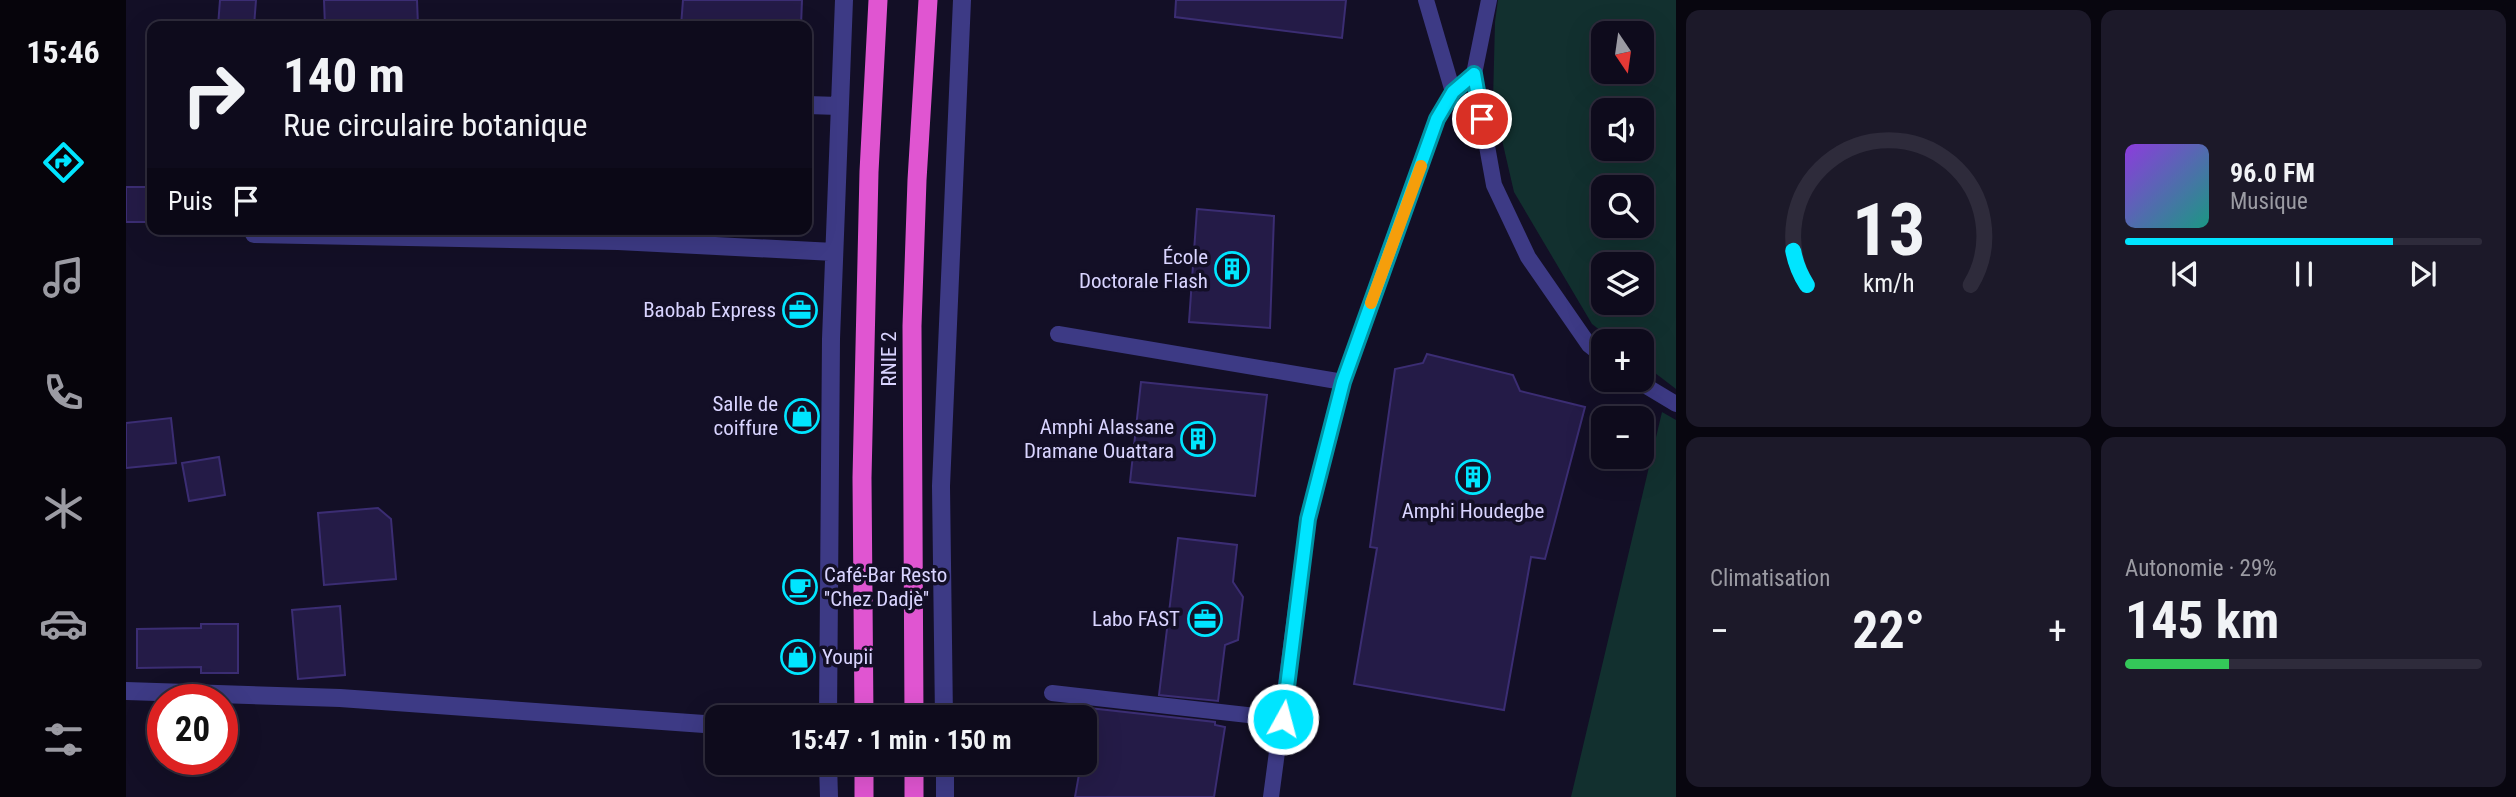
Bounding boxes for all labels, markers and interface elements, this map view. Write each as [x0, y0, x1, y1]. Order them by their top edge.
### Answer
north arrow [1591, 21, 1654, 84]
map controls [1591, 21, 1654, 469]
text: 15:46 [26, 33, 100, 71]
text: 140 m [283, 47, 405, 104]
icon: right [168, 49, 259, 140]
pin [1452, 89, 1512, 149]
button: sound [1591, 98, 1654, 161]
icon: arrive [1463, 100, 1501, 138]
text: Rue circulaire botanique [283, 106, 587, 144]
icon: directions [39, 138, 88, 187]
text: 96.0 FM [2230, 158, 2315, 188]
button: search [1591, 175, 1654, 238]
icon: arrive [227, 182, 265, 220]
text: Puis [168, 186, 213, 216]
text: 13 [1852, 187, 1925, 273]
text: Musique [2230, 188, 2308, 215]
place label: École Doctorale Flash [1079, 245, 1208, 293]
building icon: École Doctorale Flash [1213, 250, 1251, 288]
button: layers [1591, 252, 1654, 315]
icon: music [39, 253, 88, 302]
icon: previous [2166, 255, 2204, 293]
icon: pause [2285, 255, 2323, 293]
icon: next [2404, 255, 2442, 293]
text: km/h [1863, 269, 1914, 298]
office icon: Baobab Express [781, 291, 819, 329]
place label: Baobab Express [643, 298, 776, 322]
button: + [1591, 329, 1654, 392]
street label: RNIE 2 [877, 331, 901, 387]
icon: phone [39, 368, 88, 417]
place label: Salle de coiffure [712, 392, 778, 440]
shop icon: Salle de coiffure [783, 397, 821, 435]
button: − [1591, 406, 1654, 469]
place label: Amphi Alassane Dramane Ouattara [1024, 415, 1174, 463]
building icon: Amphi Alassane Dramane Ouattara [1179, 420, 1217, 458]
building icon: Amphi Houdegbe [1454, 458, 1492, 496]
icon: climate [39, 484, 88, 533]
place label: Amphi Houdegbe [1402, 499, 1544, 523]
text: Autonomie · 29% [2125, 555, 2277, 582]
place label: Café-Bar Resto ''Chez Dadjè'' [824, 563, 947, 611]
text: Climatisation [1710, 565, 1830, 592]
cafe icon: Café-Bar Resto ''Chez Dadjè'' [781, 568, 819, 606]
text: 145 km [2125, 590, 2279, 651]
icon: car [39, 599, 88, 648]
office icon: Labo FAST [1186, 600, 1224, 638]
text: 22° [1852, 600, 1925, 661]
place label: Labo FAST [1092, 607, 1180, 631]
text: − [1710, 609, 1729, 653]
text: + [2048, 609, 2067, 653]
shop icon: Youpii [779, 638, 817, 676]
place label: Youpii [822, 645, 873, 669]
position arrow [1246, 682, 1320, 756]
speed limit sign: 20 [147, 684, 238, 775]
icon: filters [39, 715, 88, 764]
text: 15:47 · 1 min · 150 m [791, 725, 1011, 755]

